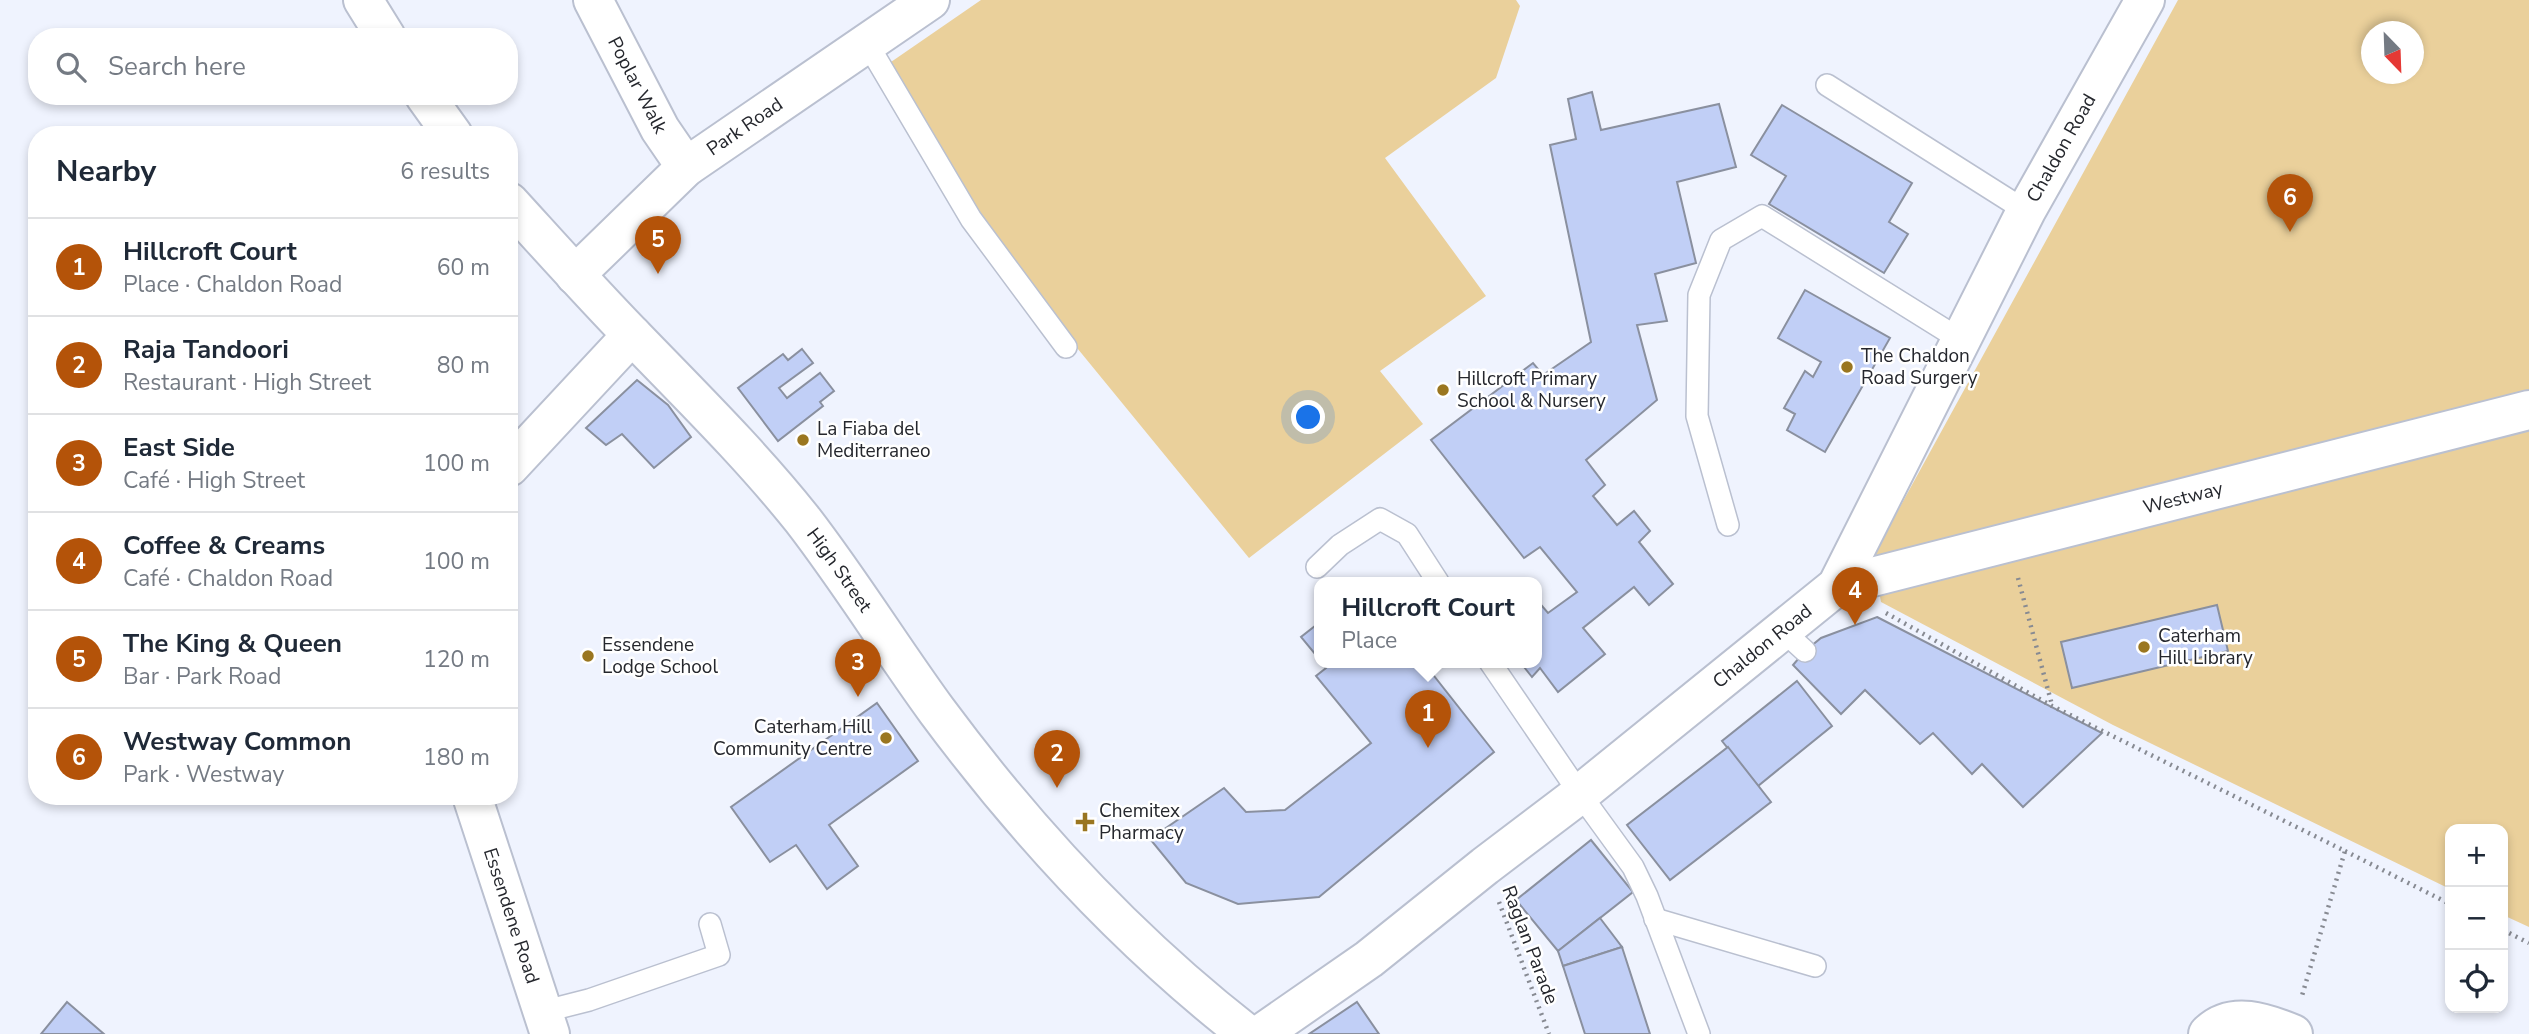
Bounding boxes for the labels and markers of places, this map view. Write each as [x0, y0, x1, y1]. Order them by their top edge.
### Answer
pin: 6 [2267, 174, 2313, 232]
pin: 5 [635, 216, 681, 274]
place label: The Chaldon Road Surgery [1861, 343, 1978, 391]
marker: The Chaldon Road Surgery [1839, 359, 1855, 375]
place label: Hillcroft Primary School & Nursery [1457, 366, 1606, 414]
marker: Hillcroft Primary School & Nursery [1435, 382, 1451, 398]
place label: La Fiaba del Mediterraneo [817, 416, 931, 464]
marker: La Fiaba del Mediterraneo [795, 432, 811, 448]
pin: 4 [1832, 567, 1878, 625]
place label: Caterham Hill Library [2158, 623, 2253, 671]
place label: Essendene Lodge School [602, 632, 718, 680]
pin: 3 [835, 639, 881, 697]
marker: Caterham Hill Library [2136, 639, 2152, 655]
marker: Essendene Lodge School [580, 648, 596, 664]
pin: 1 [1405, 690, 1451, 748]
place label: Caterham Hill Community Centre [713, 714, 872, 762]
marker: Caterham Hill Community Centre [878, 730, 894, 746]
pin: 2 [1034, 730, 1080, 788]
place label: Chemitex Pharmacy [1099, 798, 1184, 846]
marker: Chemitex Pharmacy [1077, 814, 1093, 830]

